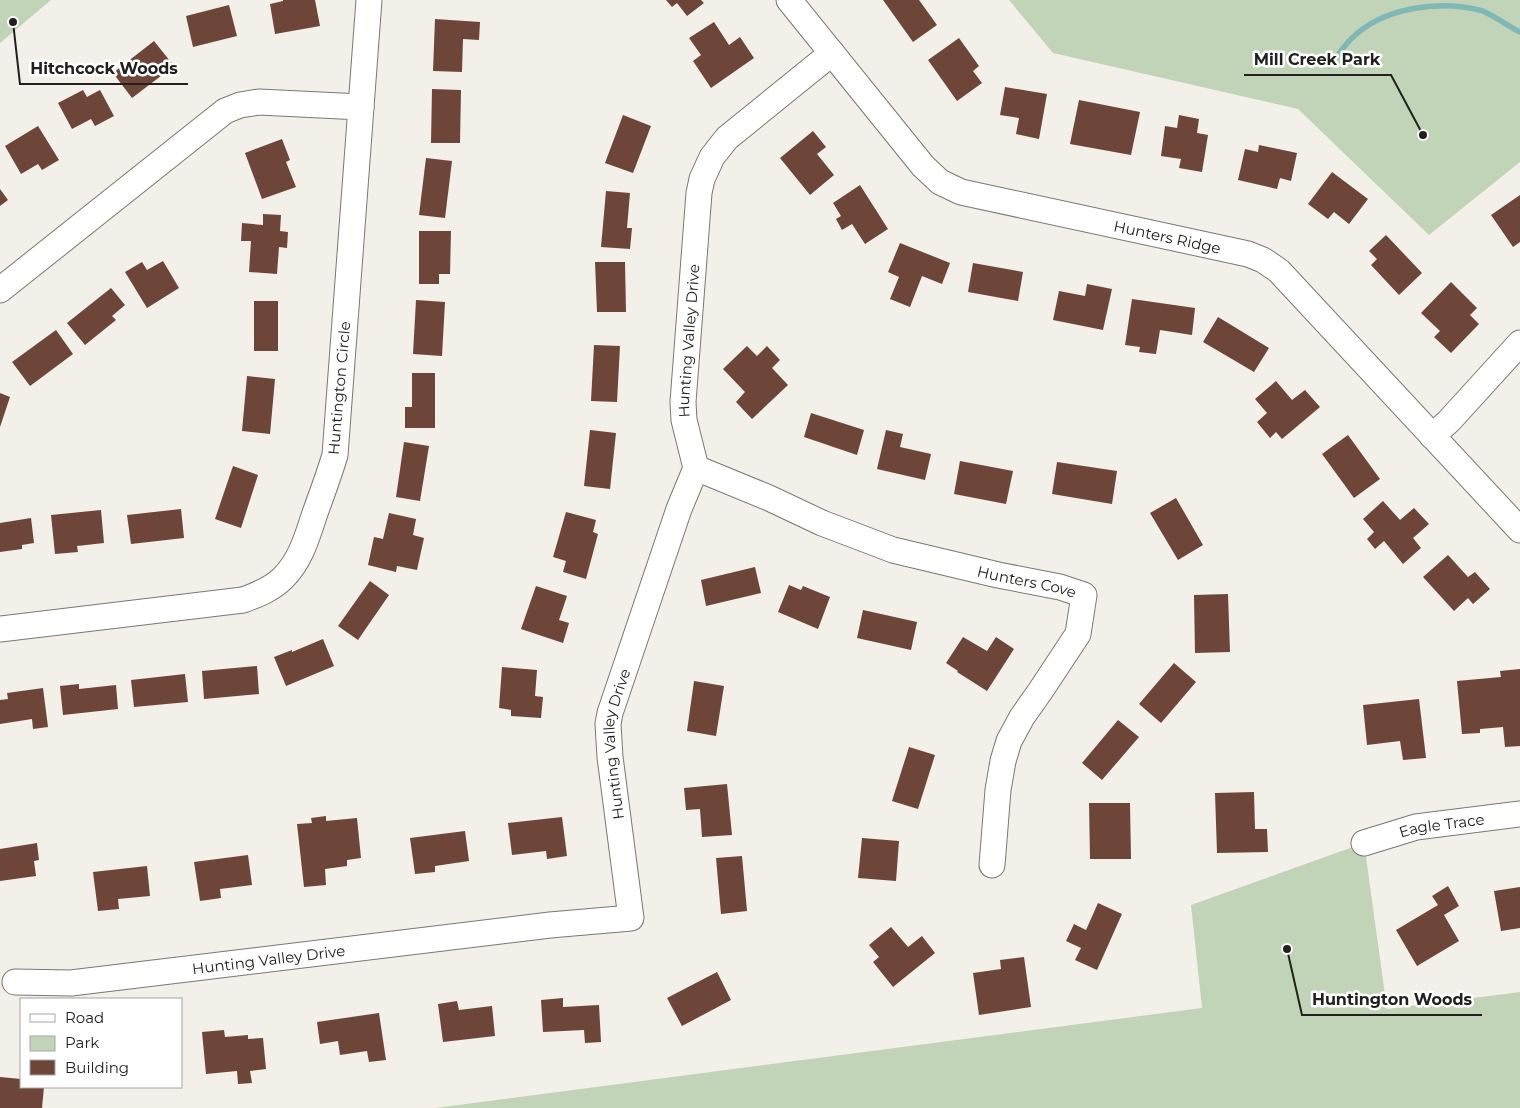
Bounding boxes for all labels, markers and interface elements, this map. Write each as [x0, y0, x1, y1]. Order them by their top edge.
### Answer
callout: Mill Creek Park [1244, 44, 1391, 75]
text: Mill Creek Park [1254, 50, 1381, 69]
callout: Hitchcock Woods [20, 53, 188, 84]
text: Hitchcock Woods [30, 59, 178, 78]
street label: Hunters Ridge [1112, 216, 1223, 257]
street label: Hunting Valley Drive [673, 263, 703, 418]
street label: Huntington Circle [324, 320, 354, 456]
street label: Hunters Cove [975, 561, 1079, 601]
street label: Hunting Valley Drive [598, 666, 634, 821]
street label: Eagle Trace [1396, 809, 1485, 841]
street label: Hunting Valley Drive [191, 940, 346, 978]
callout: Huntington Woods [1302, 984, 1482, 1015]
text: Huntington Woods [1312, 990, 1473, 1009]
legend [20, 998, 182, 1088]
text: Road [65, 1008, 104, 1027]
text: Park [65, 1033, 99, 1052]
text: Building [65, 1058, 129, 1077]

